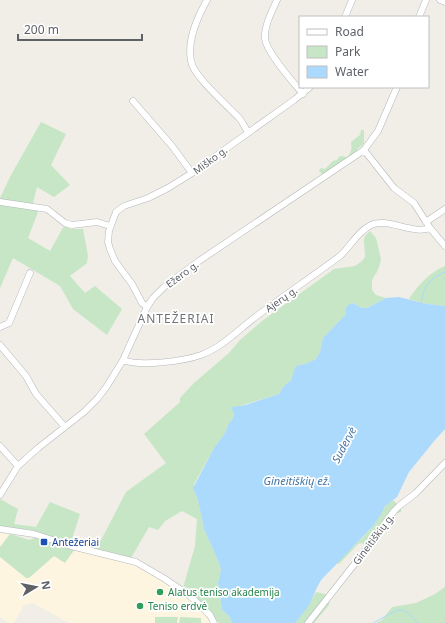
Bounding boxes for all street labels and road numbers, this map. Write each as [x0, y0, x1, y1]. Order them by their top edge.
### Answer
street label: Miško g. [190, 143, 230, 177]
street label: Ežero g. [163, 257, 201, 291]
street label: Ajerų g. [262, 283, 300, 315]
street label: Gineitiškių g. [349, 511, 397, 567]

